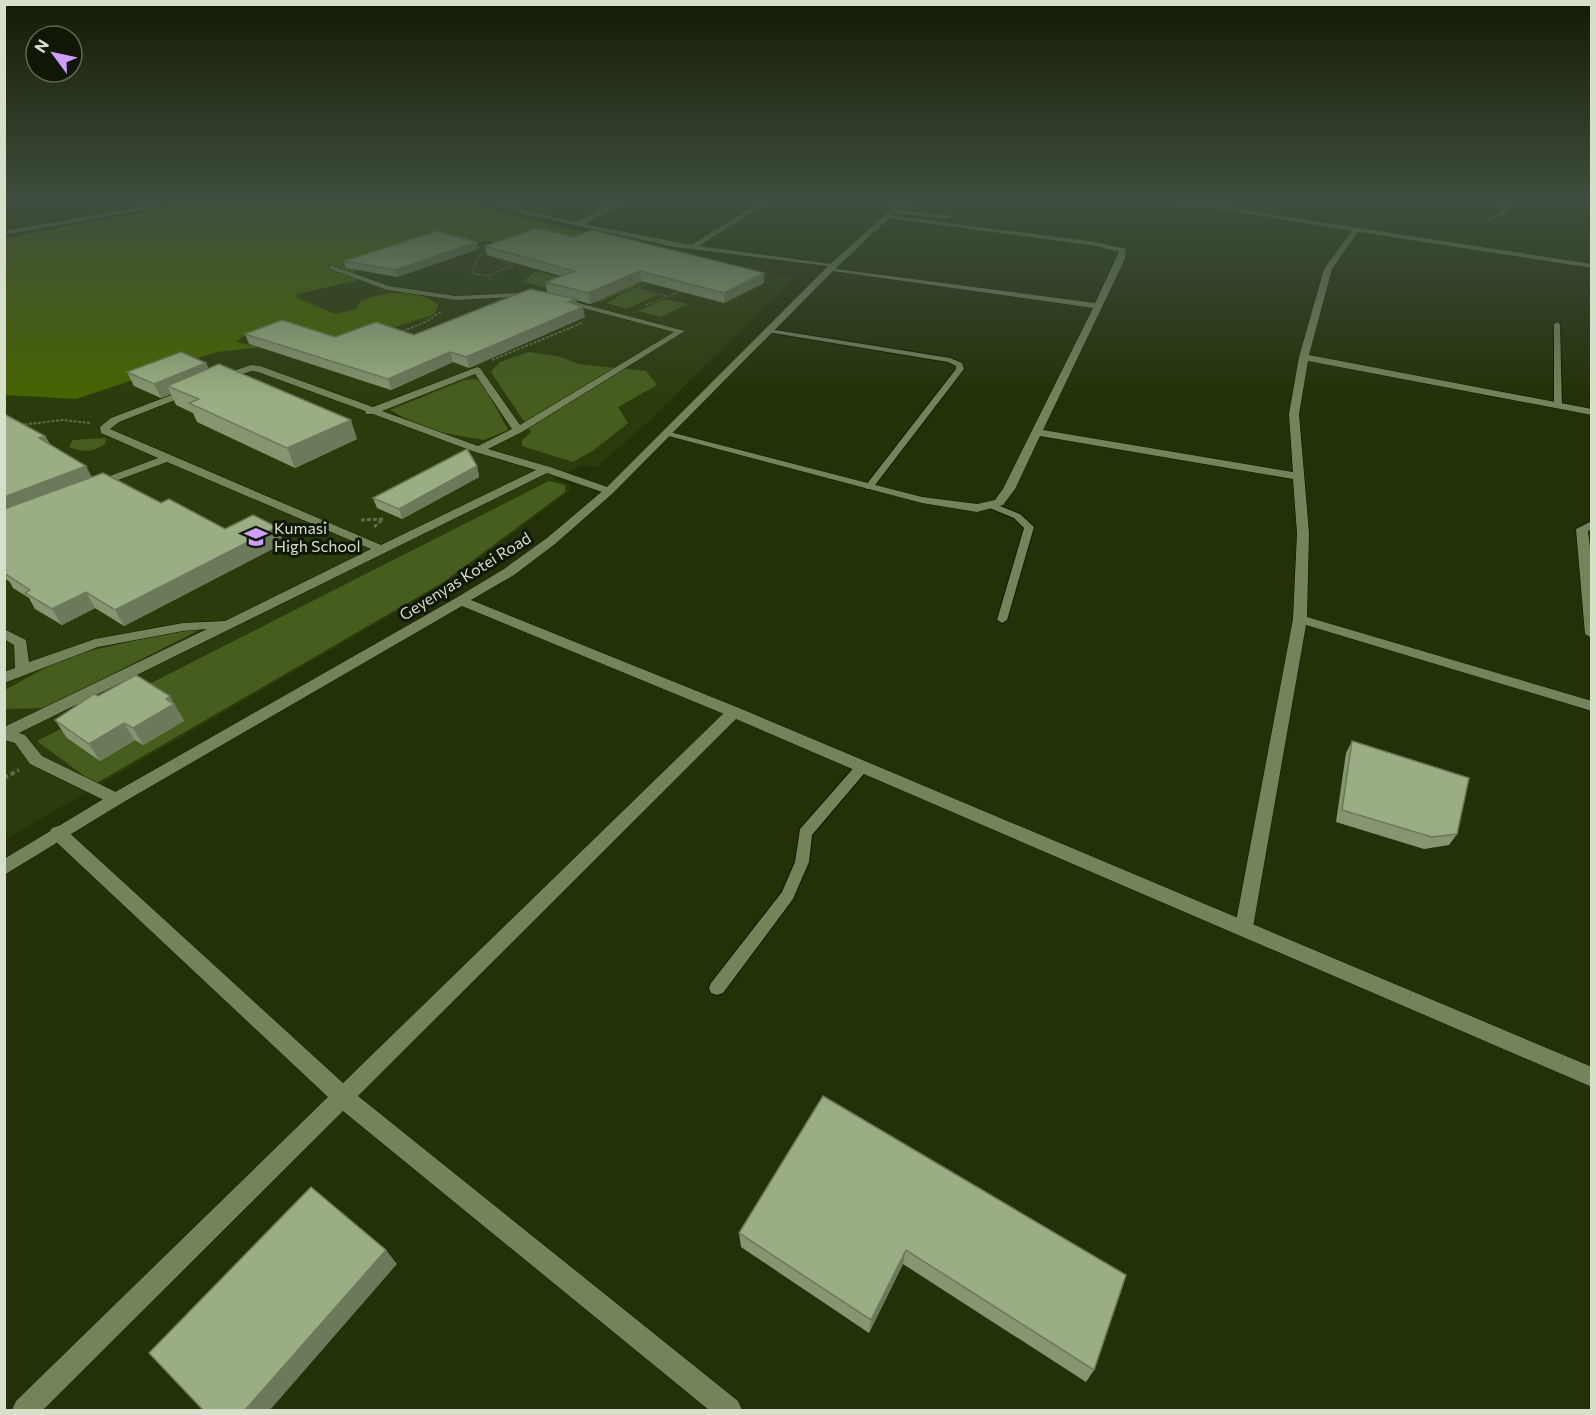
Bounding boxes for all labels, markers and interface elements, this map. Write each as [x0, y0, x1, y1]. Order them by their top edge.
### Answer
north arrow [24, 24, 84, 84]
text: N [30, 35, 52, 56]
place label: Kumasi High School [274, 518, 361, 555]
school or university icon: Kumasi High School [243, 524, 269, 550]
street label: Geyenyas Kotei Road [396, 527, 534, 624]

